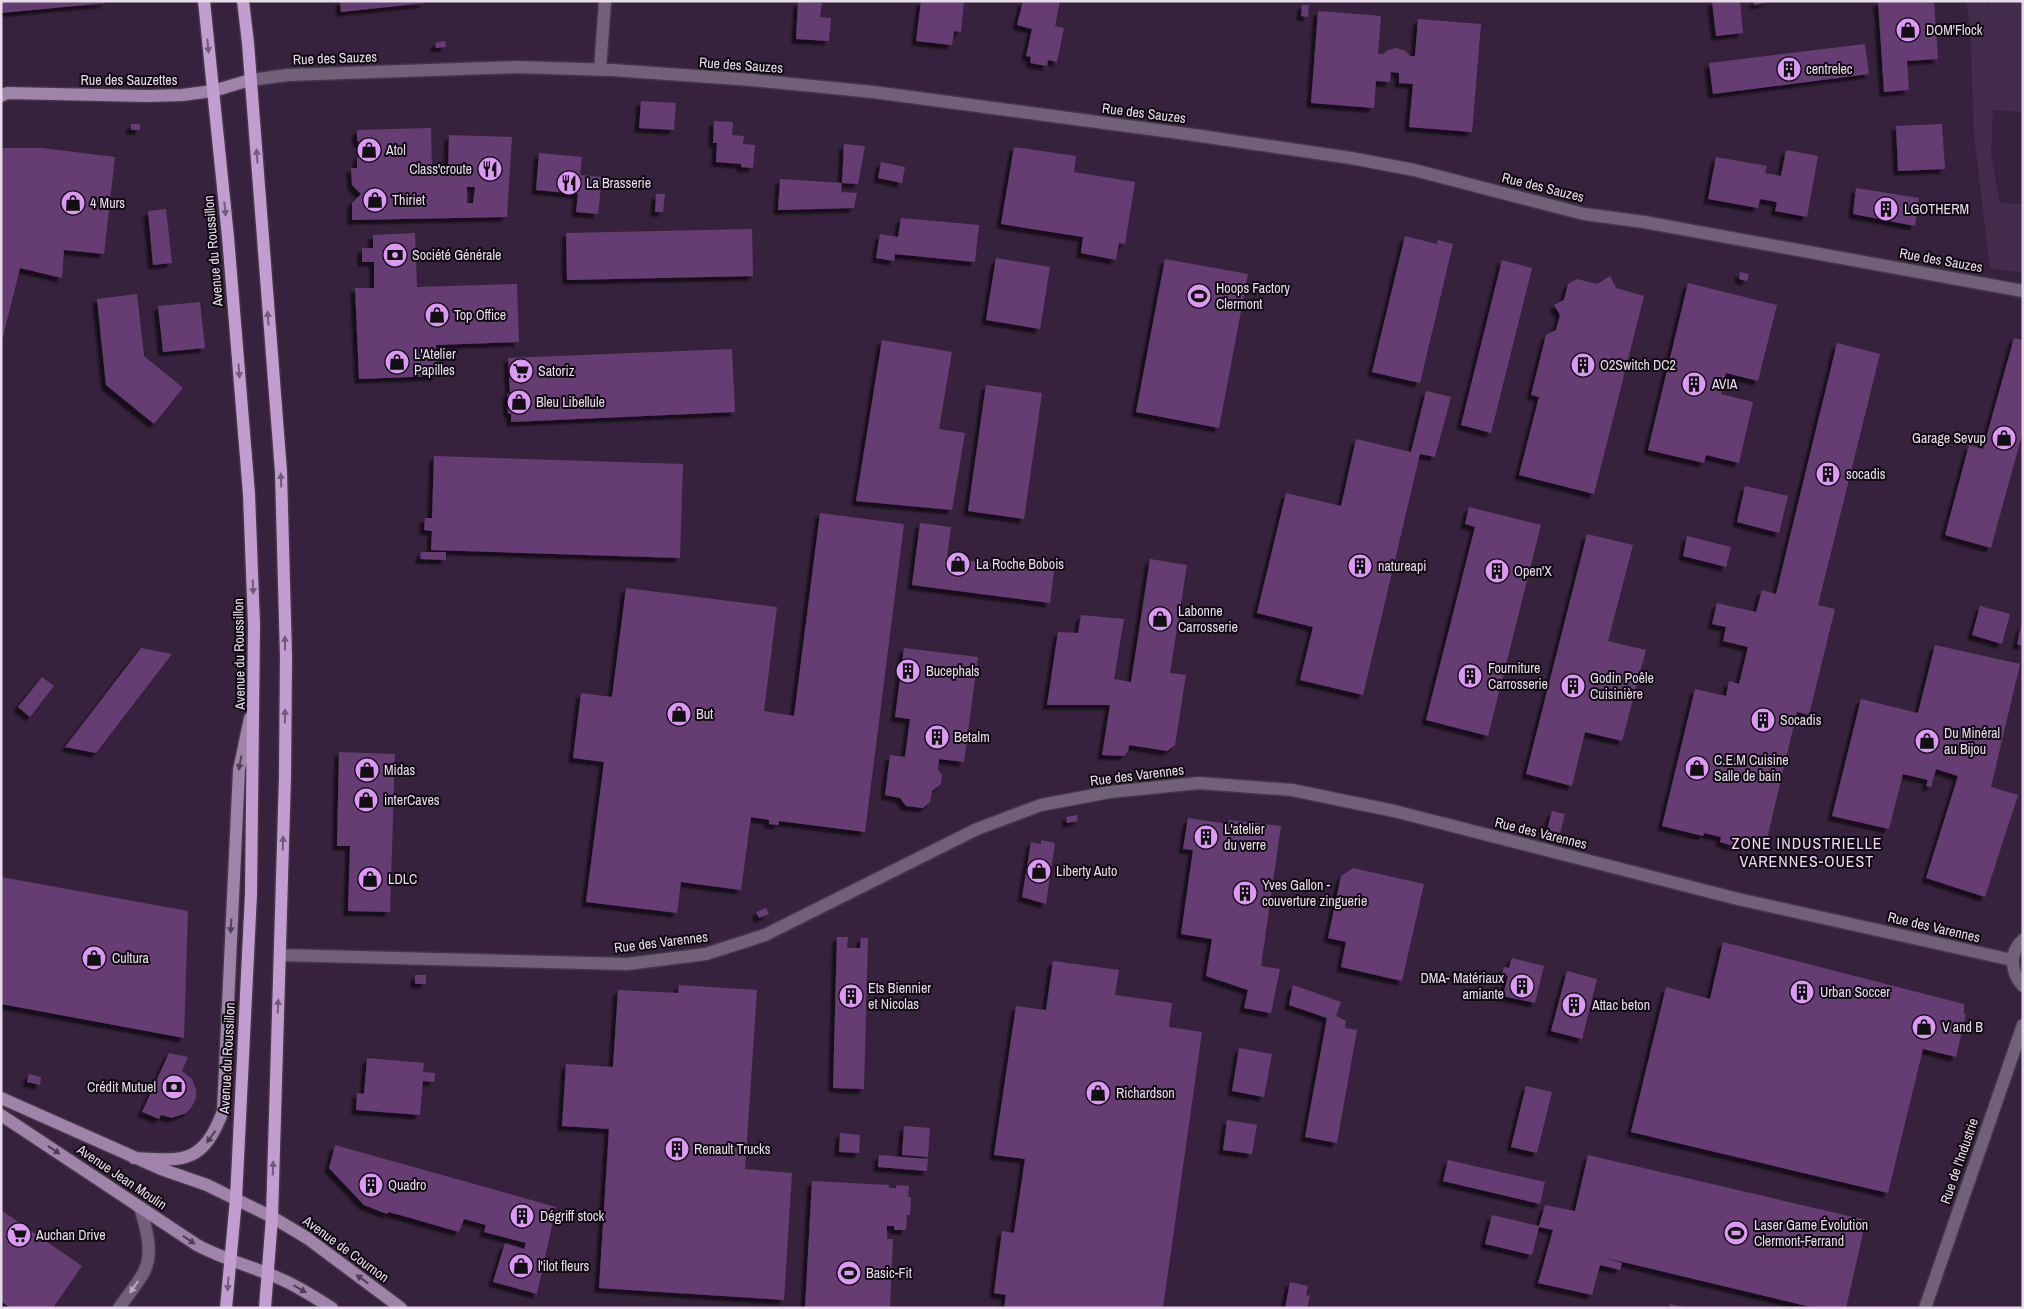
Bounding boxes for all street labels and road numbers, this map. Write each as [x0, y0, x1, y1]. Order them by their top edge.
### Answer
street label: Rue des Sauzes [293, 48, 378, 68]
street label: Rue des Sauzes [698, 53, 784, 77]
street label: Rue des Sauzettes [80, 71, 178, 89]
street label: Rue des Sauzes [1101, 99, 1187, 127]
street label: Rue des Sauzes [1500, 168, 1586, 206]
street label: Avenue du Roussillon [199, 195, 227, 308]
street label: Rue des Sauzes [1898, 244, 1984, 276]
street label: Avenue du Roussillon [229, 598, 249, 711]
street label: Rue des Varennes [1089, 760, 1185, 790]
street label: Rue des Varennes [1493, 813, 1589, 853]
street label: Rue des Varennes [1886, 908, 1982, 946]
street label: Rue des Varennes [613, 927, 709, 957]
street label: Avenue du Roussillon [215, 1002, 239, 1115]
street label: Rue de l'Industrie [1936, 1116, 1982, 1206]
street label: Avenue Jean Moulin [73, 1140, 170, 1214]
street label: Avenue de Cournon [299, 1211, 393, 1286]

